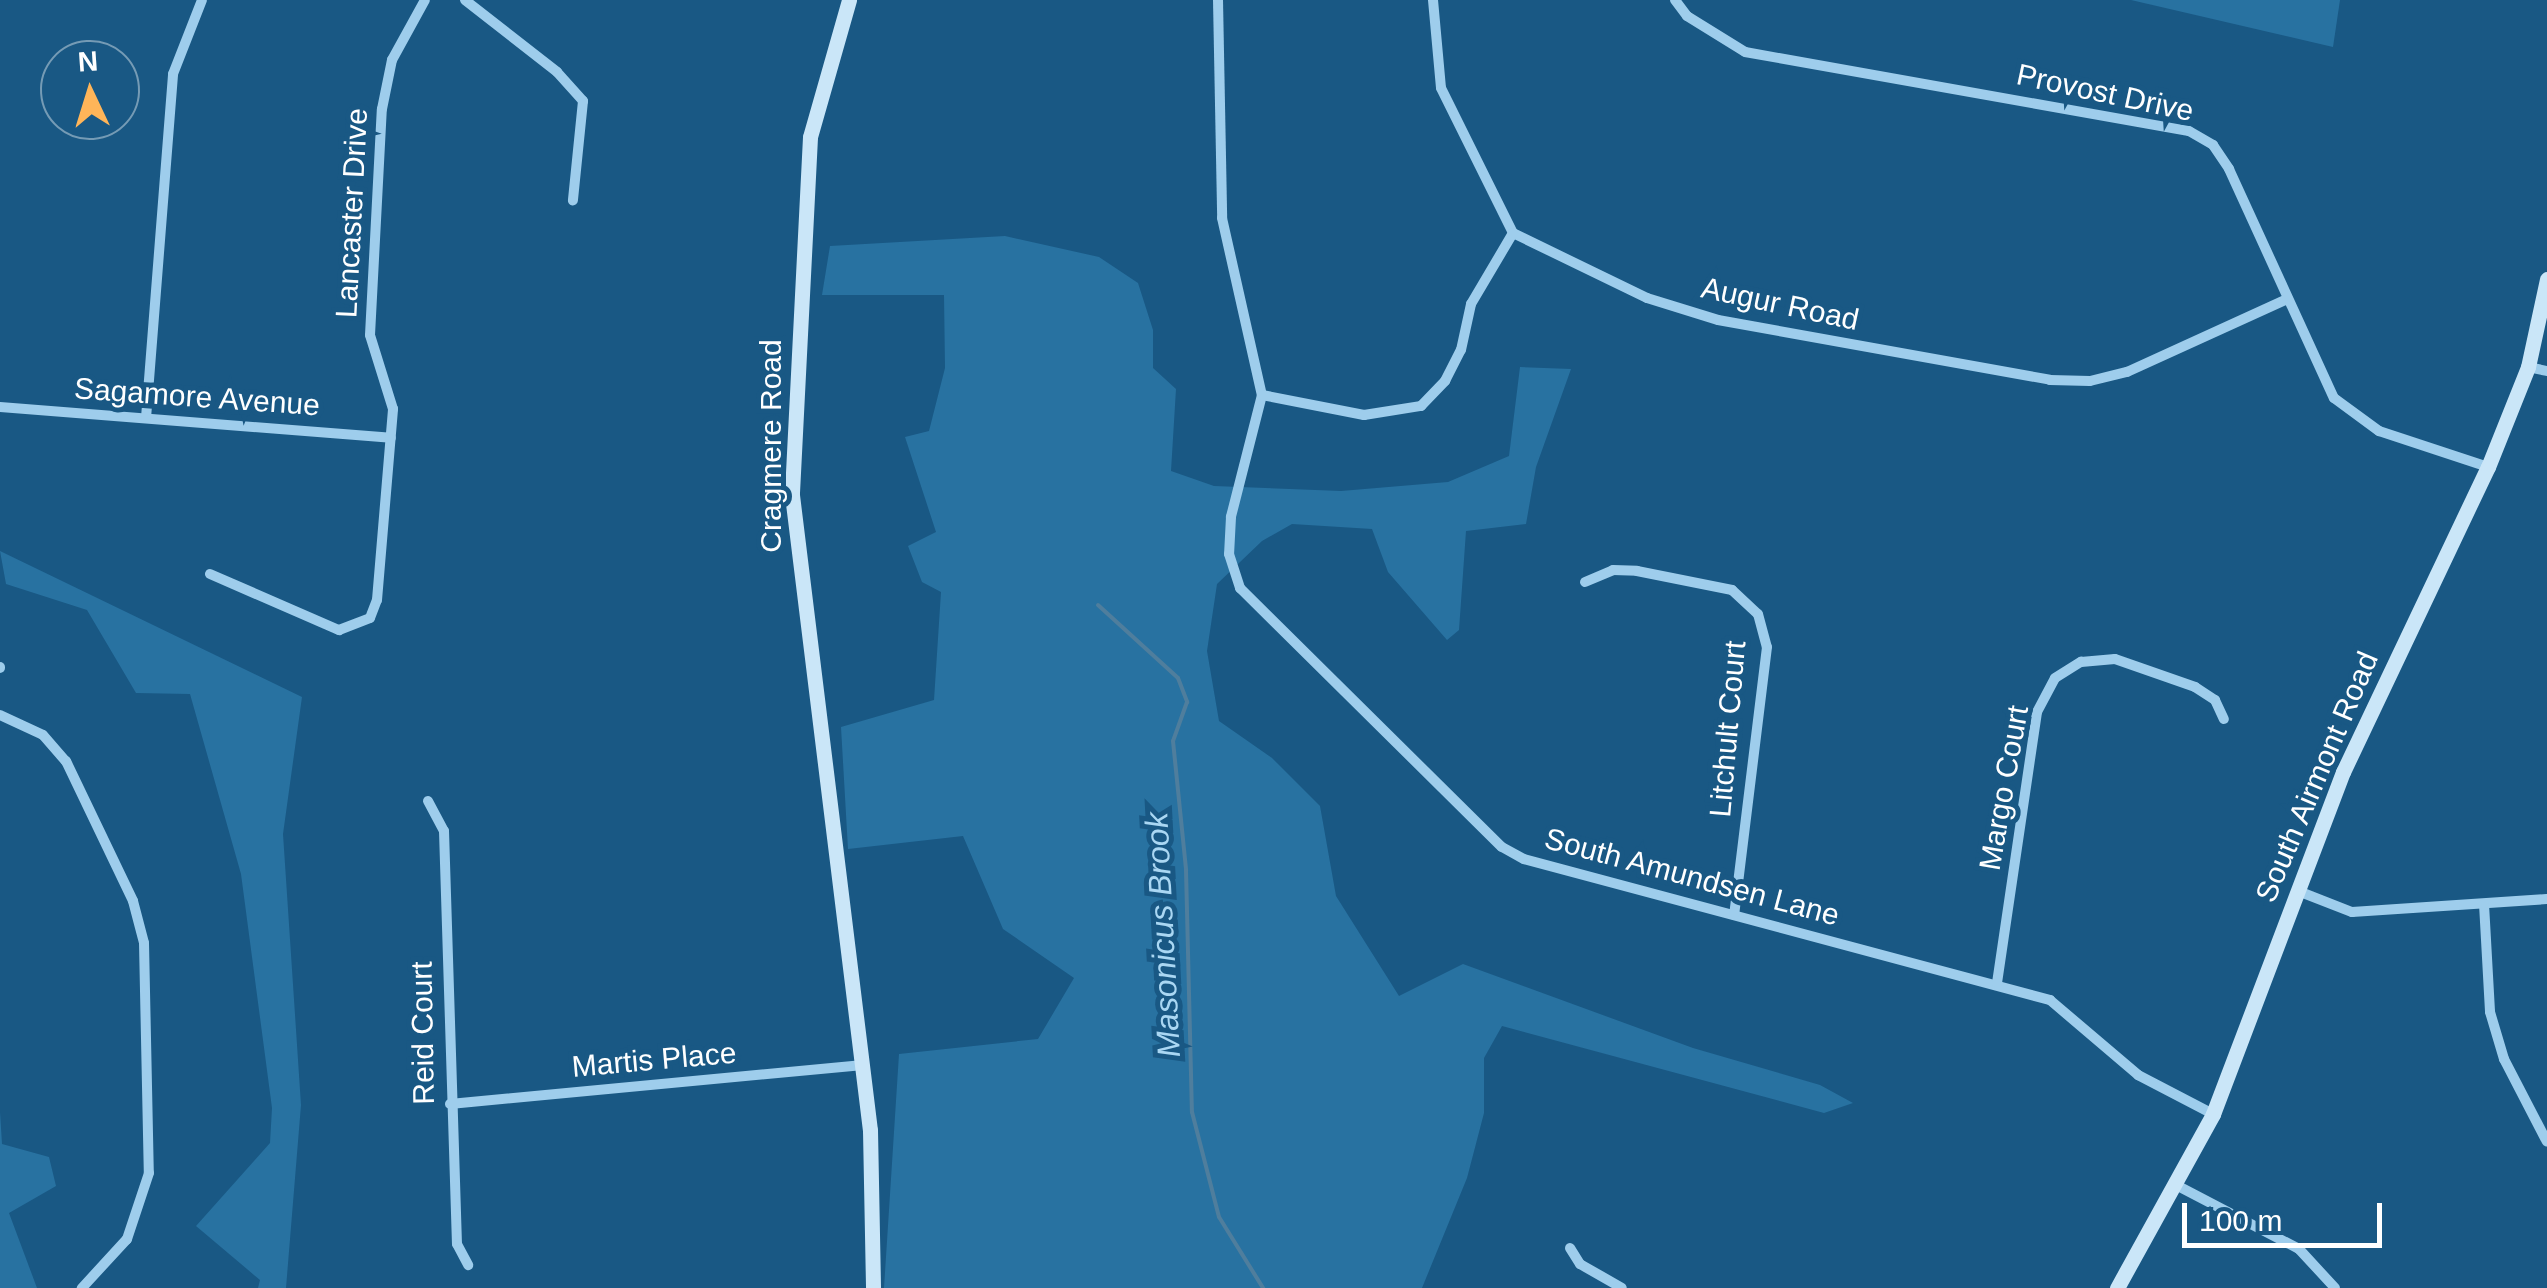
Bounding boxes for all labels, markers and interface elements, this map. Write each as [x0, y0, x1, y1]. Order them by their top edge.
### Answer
north arrow [40, 40, 140, 140]
text: N [77, 45, 99, 78]
street label: Provost Drive [2013, 57, 2197, 129]
street label: Lancaster Drive [329, 107, 375, 319]
street label: Augur Road [1698, 270, 1862, 338]
street label: Cragmere Road [753, 339, 789, 553]
street label: Sagamore Avenue [72, 370, 322, 424]
street label: Litchult Court [1702, 639, 1754, 819]
street label: South Airmont Road [2248, 646, 2386, 908]
street label: Margo Court [1972, 703, 2036, 873]
water label: Masonicus Brook [1137, 811, 1189, 1059]
street label: South Amundsen Lane [1540, 820, 1844, 934]
street label: Reid Court [404, 961, 442, 1105]
street label: Martis Place [570, 1035, 738, 1085]
scale bar [2187, 1183, 2387, 1245]
text: 100 m [2199, 1204, 2282, 1237]

